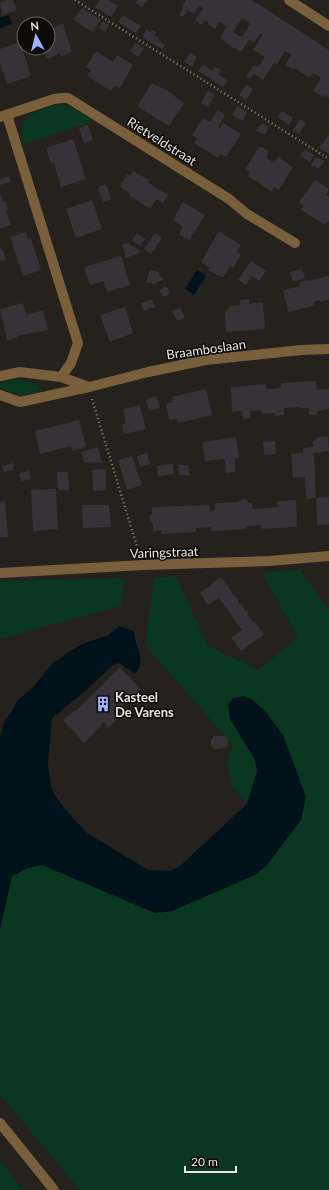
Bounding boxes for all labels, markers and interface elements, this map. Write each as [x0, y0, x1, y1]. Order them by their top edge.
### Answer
north arrow [16, 16, 56, 56]
text: N [30, 19, 40, 33]
street label: Rietveldstraat [124, 113, 200, 169]
street label: Braamboslaan [165, 336, 247, 362]
street label: Varingstraat [129, 543, 199, 561]
place label: Kasteel De Varens [115, 689, 174, 720]
building icon: Kasteel De Varens [94, 695, 112, 713]
scale bar [185, 1148, 236, 1174]
text: 20 m [191, 1154, 218, 1169]

